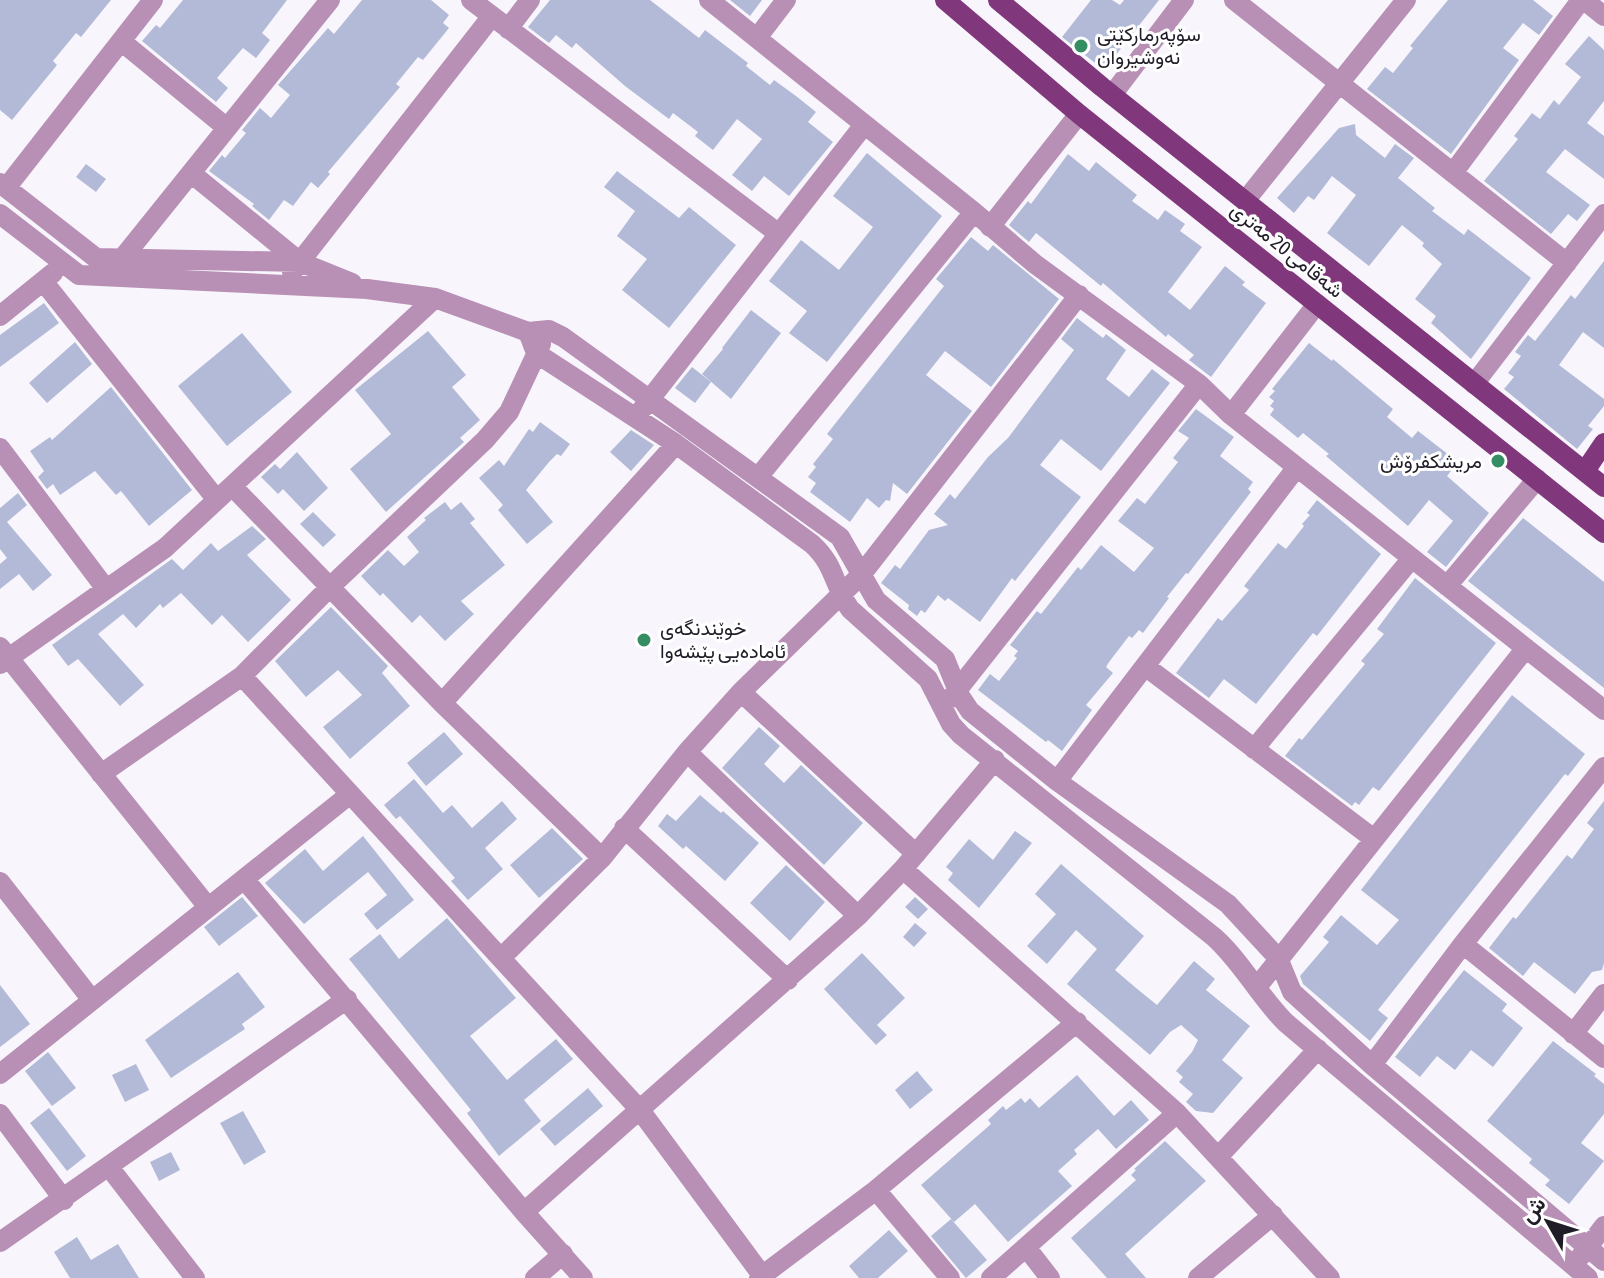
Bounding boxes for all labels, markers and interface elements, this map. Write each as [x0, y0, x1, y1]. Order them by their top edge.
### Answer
place label: سۆپەرمارکێتی نەوشیروان [1097, 22, 1201, 70]
marker: سۆپەرمارکێتی نەوشیروان [1072, 37, 1090, 55]
street label: شەقامی 20 مەتری [1225, 197, 1348, 303]
place label: مریشکفرۆش [1380, 449, 1482, 474]
marker: مریشکفرۆش [1489, 452, 1507, 470]
place label: خوێندنگەی ئامادەیی پێشەوا [660, 616, 786, 665]
marker: خوێندنگەی ئامادەیی پێشەوا [635, 631, 653, 649]
north arrow [1508, 1182, 1588, 1262]
text: ش [1514, 1191, 1552, 1228]

